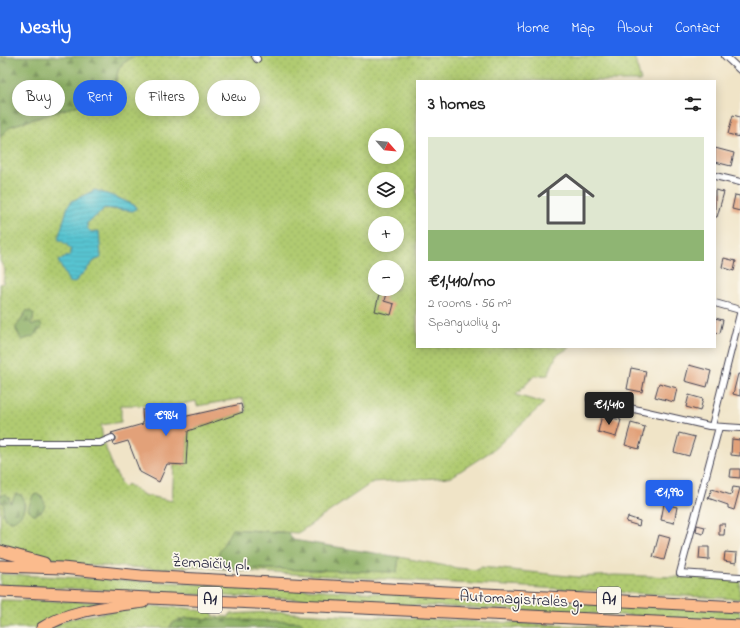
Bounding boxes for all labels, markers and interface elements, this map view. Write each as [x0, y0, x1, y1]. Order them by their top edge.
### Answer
text: Nestly [20, 15, 71, 42]
text: Home [517, 18, 549, 39]
text: Map [571, 18, 595, 39]
text: About [617, 18, 653, 39]
text: Contact [675, 18, 720, 39]
chip: Buy [12, 80, 65, 116]
chip: Rent [73, 80, 127, 116]
chip: Filters [135, 80, 199, 116]
chip: New [207, 80, 260, 116]
text: 3 homes [428, 92, 486, 117]
icon: filters [682, 93, 704, 115]
north arrow [368, 128, 404, 164]
map controls [368, 128, 404, 296]
icon: home [530, 163, 602, 235]
button: layers [368, 172, 404, 208]
button: + [368, 216, 404, 252]
button: − [368, 260, 404, 296]
text: €1,410/mo [428, 269, 495, 294]
text: 2 rooms · 56 m² [428, 294, 512, 313]
text: Spanguolių g. [428, 313, 500, 332]
pin: €1,410 [576, 392, 642, 426]
text: €1,410 [594, 395, 624, 414]
pin: €984 [142, 403, 190, 437]
text: €984 [154, 406, 178, 425]
pin: €1,990 [636, 480, 702, 514]
text: €1,990 [655, 483, 683, 502]
street label: Žemaičių pl. [172, 550, 250, 578]
street label: Automagistralės g. [459, 585, 583, 615]
road number: A1 [198, 587, 222, 613]
road number: A1 [597, 587, 621, 613]

